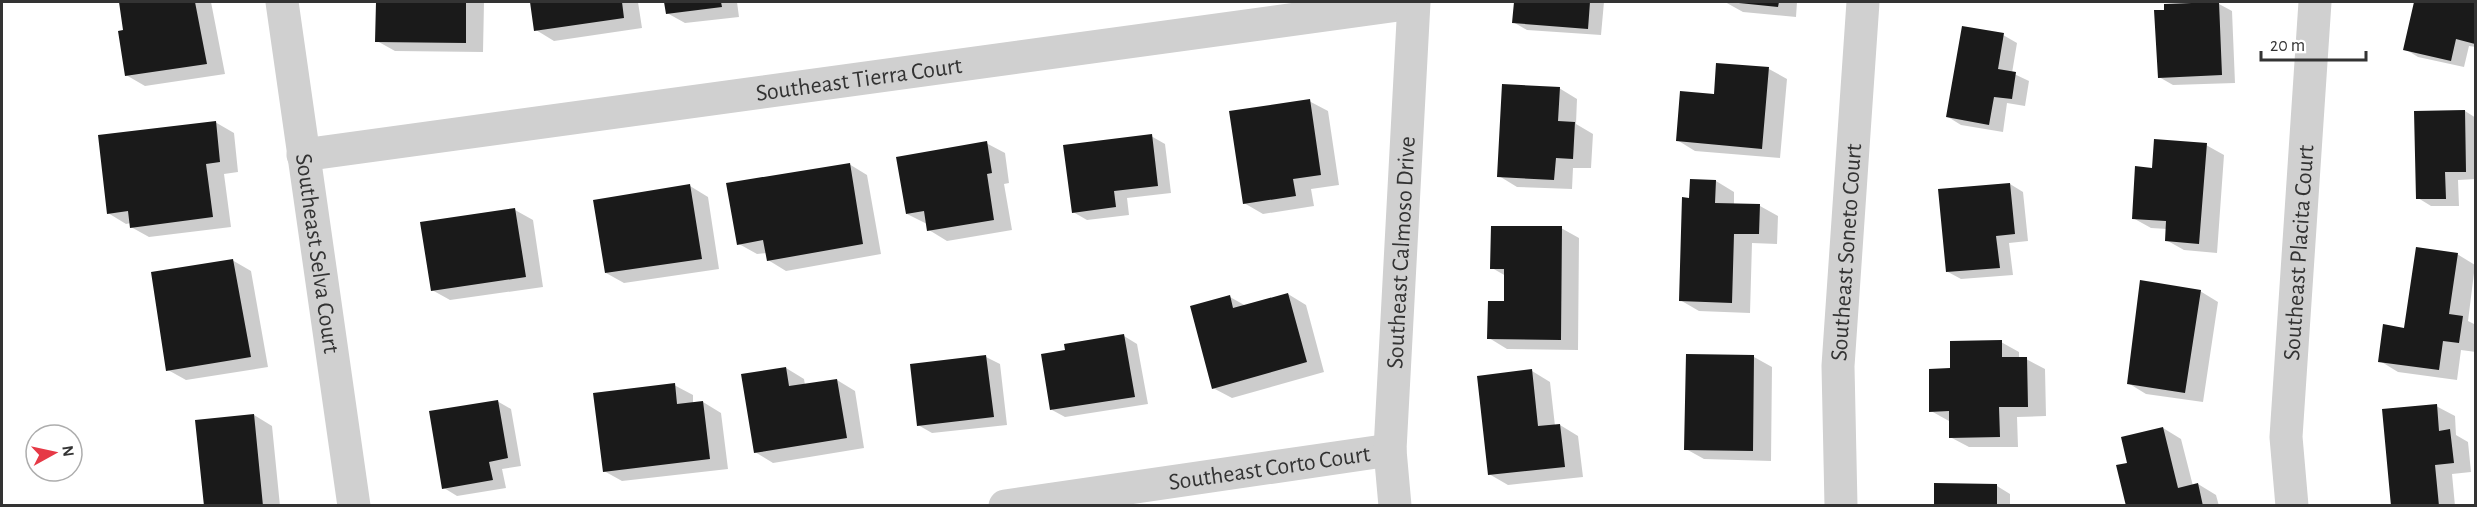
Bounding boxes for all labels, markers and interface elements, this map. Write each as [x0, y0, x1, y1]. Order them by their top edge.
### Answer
scale bar [2261, 24, 2366, 62]
text: 20 m [2270, 37, 2305, 55]
street label: Southeast Tierra Court [754, 54, 964, 106]
street label: Southeast Calmoso Drive [1383, 136, 1420, 369]
street label: Southeast Soneto Court [1827, 142, 1866, 362]
street label: Southeast Placita Court [2280, 144, 2318, 361]
street label: Southeast Selva Court [291, 152, 343, 355]
north arrow [24, 423, 84, 483]
street label: Southeast Corto Court [1167, 442, 1372, 495]
text: N [59, 444, 77, 458]

